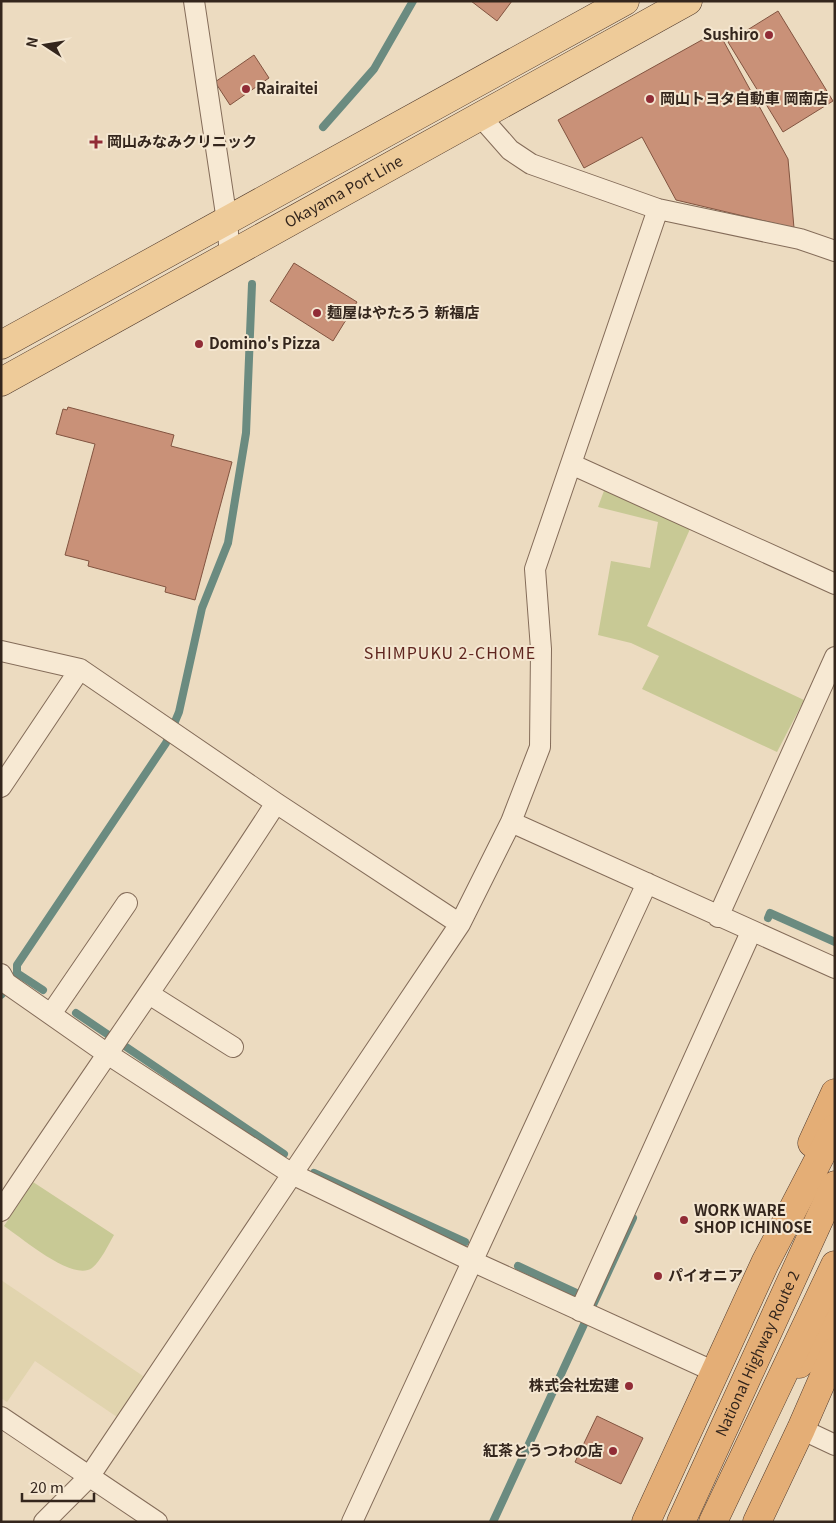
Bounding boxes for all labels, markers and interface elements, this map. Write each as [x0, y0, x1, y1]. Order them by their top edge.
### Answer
north arrow [20, 20, 70, 70]
place label: Sushiro [703, 23, 759, 44]
marker: Sushiro [763, 29, 775, 41]
text: N [20, 35, 42, 49]
place label: Rairaitei [256, 77, 318, 98]
marker: Rairaitei [240, 83, 252, 95]
place label: 岡山トヨタ自動車 岡南店 [660, 87, 828, 108]
marker: 岡山トヨタ自動車 岡南店 [644, 93, 656, 105]
place label: 岡山みなみクリニック [107, 130, 257, 151]
marker: 岡山みなみクリニック [89, 135, 103, 149]
street label: Okayama Port Line [280, 149, 406, 232]
place label: 麺屋はやたろう 新福店 [327, 301, 480, 322]
marker: 麺屋はやたろう 新福店 [311, 307, 323, 319]
place label: Domino's Pizza [209, 332, 320, 353]
marker: Domino's Pizza [193, 338, 205, 350]
district label: SHIMPUKU 2-CHOME [364, 640, 536, 664]
place label: WORK WARE SHOP ICHINOSE [694, 1199, 812, 1237]
marker: WORK WARE SHOP ICHINOSE [678, 1214, 690, 1226]
place label: パイオニア [668, 1264, 743, 1285]
street label: National Highway Route 2 [710, 1267, 804, 1439]
marker: パイオニア [652, 1270, 664, 1282]
place label: 株式会社宏建 [529, 1374, 619, 1395]
marker: 株式会社宏建 [623, 1380, 635, 1392]
place label: 紅茶とうつわの店 [483, 1439, 603, 1460]
marker: 紅茶とうつわの店 [607, 1445, 619, 1457]
scale bar [22, 1470, 95, 1502]
text: 20 m [30, 1476, 64, 1497]

